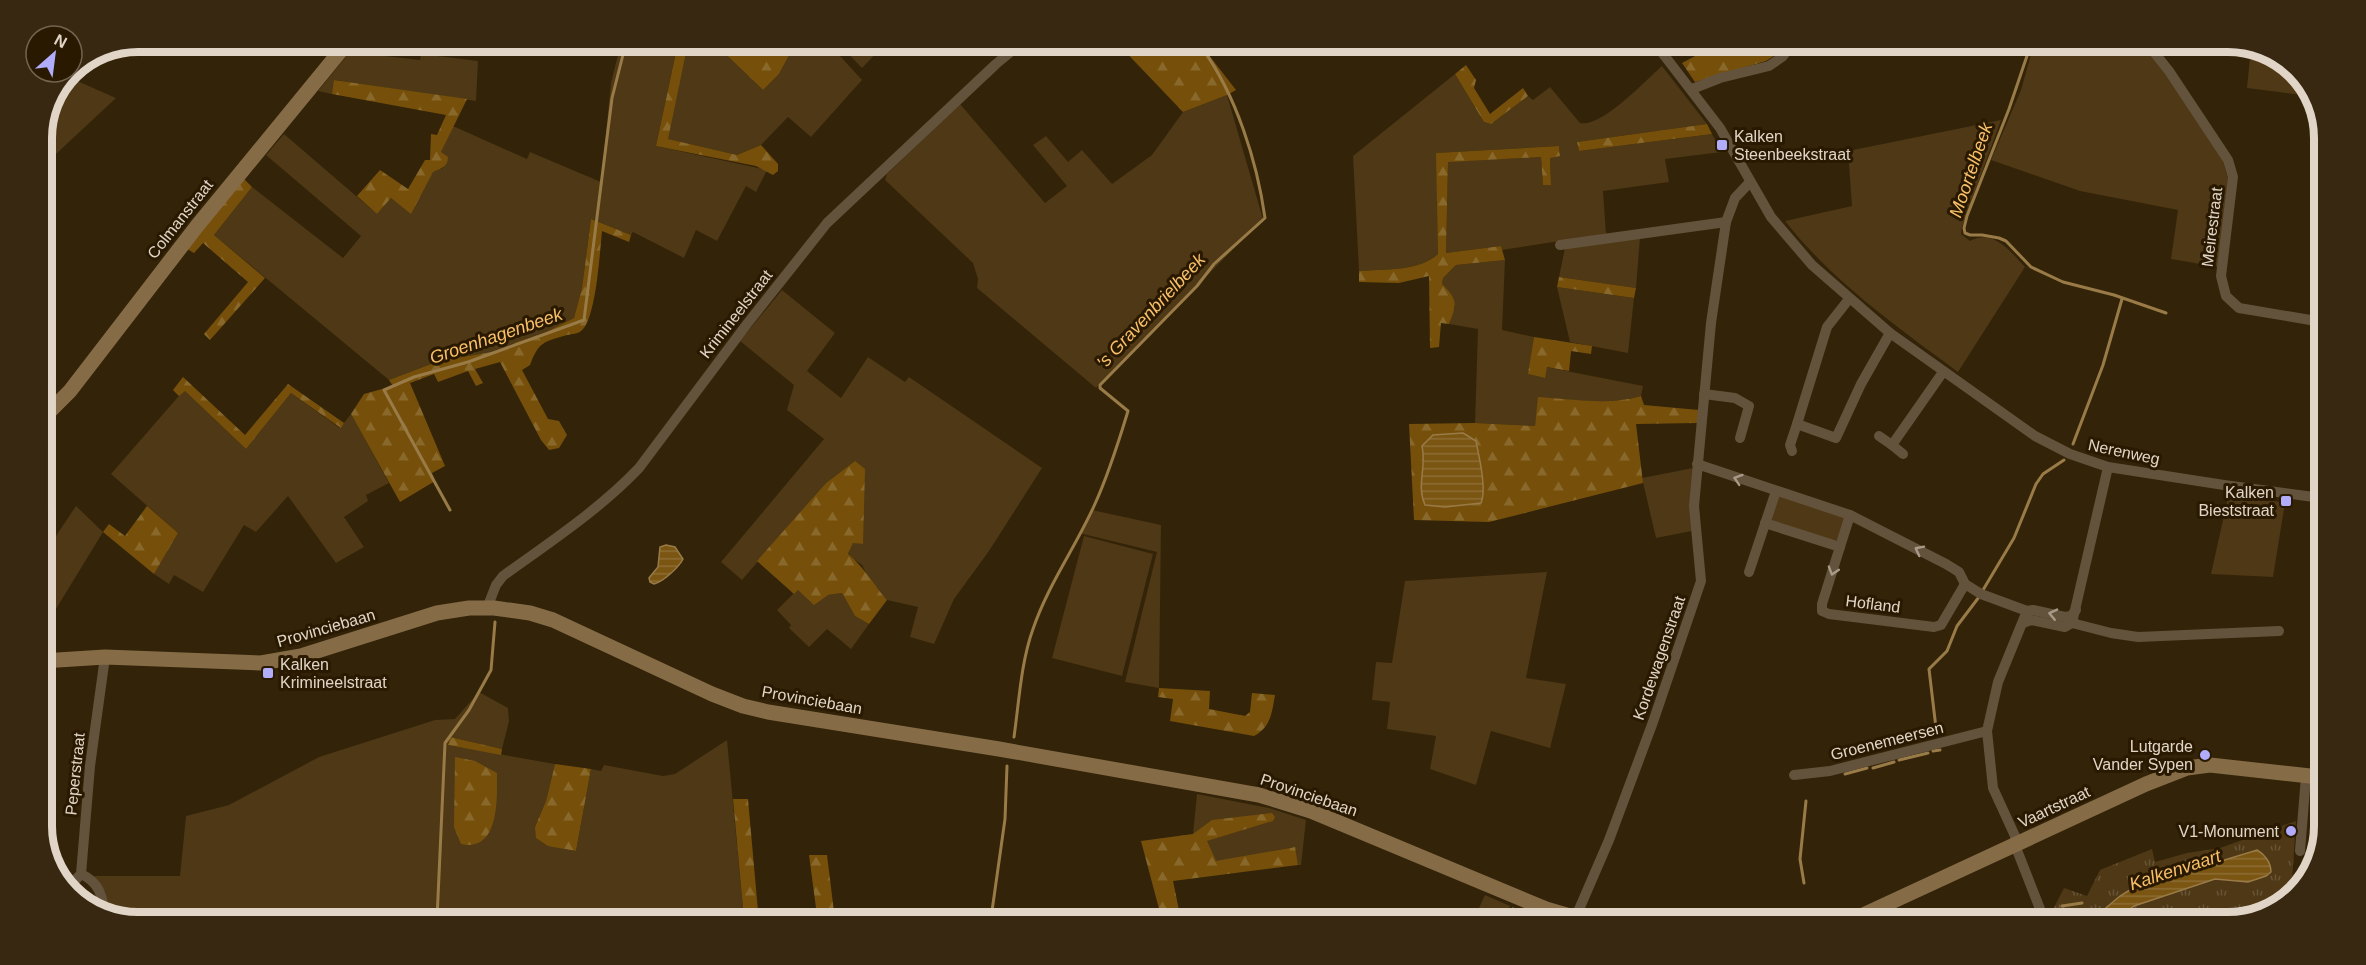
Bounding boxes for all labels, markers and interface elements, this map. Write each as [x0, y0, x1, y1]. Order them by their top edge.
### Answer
north arrow [24, 24, 84, 84]
text: N [52, 31, 70, 51]
water label: Moortelbeek [1945, 119, 1997, 220]
place label: Kalken Steenbeekstraat [1734, 128, 1851, 163]
marker: Kalken Steenbeekstraat [1715, 138, 1729, 152]
street label: Colmanstraat [144, 176, 216, 262]
street label: Meirestraat [2199, 186, 2225, 268]
water label: 's Gravenbrielbeek [1093, 249, 1210, 372]
street label: Krimineelstraat [696, 266, 776, 361]
water label: Groenhagenbeek [427, 304, 566, 368]
street label: Nerenweg [2087, 436, 2161, 468]
one-way arrow [1733, 474, 1744, 486]
place label: Kalken Bieststraat [2198, 484, 2275, 519]
marker: Kalken Bieststraat [2279, 494, 2293, 508]
one-way arrow [1915, 546, 1925, 557]
one-way arrow [1827, 565, 1840, 576]
street label: Hofland [1845, 592, 1901, 616]
street label: Kordewagenstraat [1630, 593, 1688, 722]
street label: Provinciebaan [275, 606, 377, 650]
one-way arrow [2048, 609, 2058, 622]
place label: Kalken Krimineelstraat [280, 656, 387, 691]
marker: Kalken Krimineelstraat [261, 666, 275, 680]
street label: Provinciebaan [761, 683, 863, 717]
street label: Groenemeersen [1829, 719, 1945, 763]
street label: Peperstraat [62, 731, 88, 816]
place label: Lutgarde Vander Sypen [2093, 738, 2193, 773]
marker: Lutgarde Vander Sypen [2198, 748, 2212, 762]
street label: Provinciebaan [1258, 770, 1360, 820]
street label: Vaartstraat [2015, 783, 2093, 831]
place label: V1-Monument [2179, 823, 2280, 840]
marker: V1-Monument [2284, 824, 2298, 838]
water label: Kalkenvaart [2127, 845, 2224, 894]

